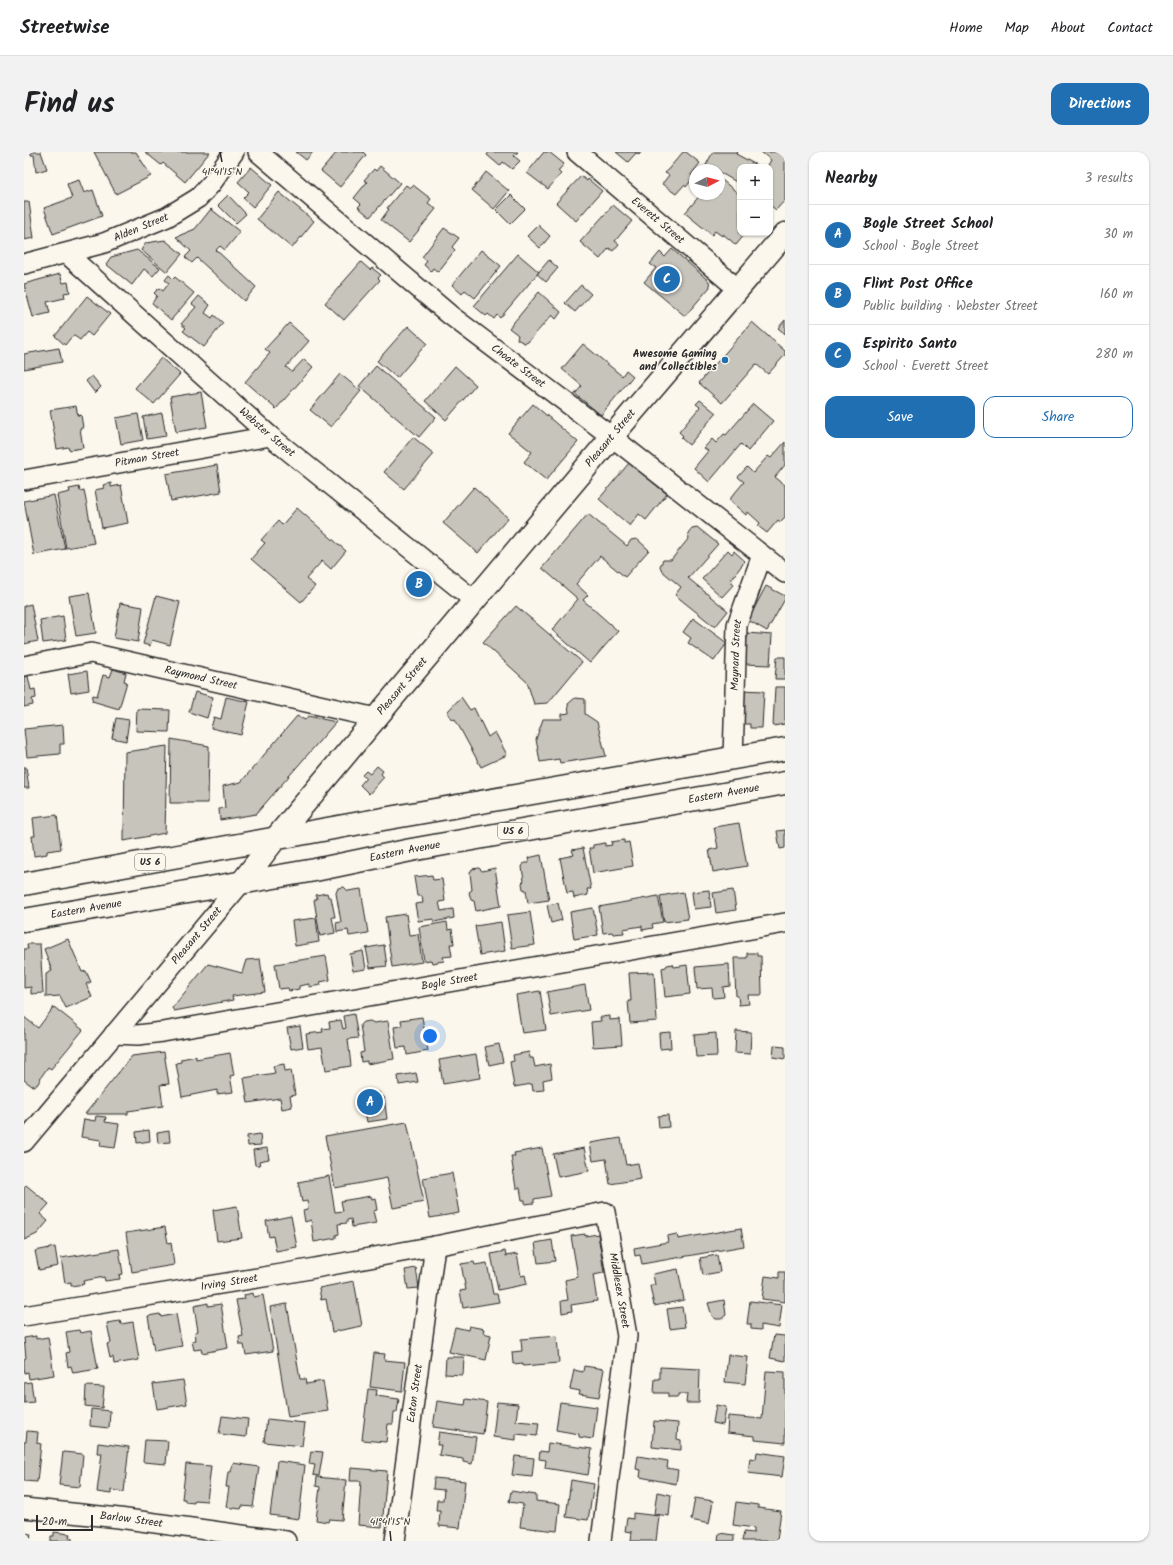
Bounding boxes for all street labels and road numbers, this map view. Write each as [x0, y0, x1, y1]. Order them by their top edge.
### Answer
street label: Everett Street [627, 193, 689, 249]
street label: Alden Street [111, 208, 172, 247]
street label: Choate Street [487, 340, 550, 393]
street label: Webster Street [235, 403, 300, 462]
street label: Pleasant Street [581, 405, 641, 471]
street label: Pitman Street [113, 443, 181, 473]
street label: Maynard Street [726, 616, 748, 691]
street label: Pleasant Street [373, 653, 433, 719]
street label: Raymond Street [163, 661, 240, 695]
street label: Eastern Avenue [687, 779, 761, 809]
road number: US 6 [498, 823, 528, 839]
street label: Eastern Avenue [368, 836, 442, 867]
road number: US 6 [135, 854, 165, 870]
street label: Eastern Avenue [49, 894, 123, 924]
street label: Pleasant Street [167, 902, 227, 969]
street label: Bogle Street [420, 968, 480, 996]
street label: Middlesex Street [603, 1251, 635, 1331]
street label: Irving Street [199, 1269, 260, 1296]
street label: Eaton Street [402, 1362, 428, 1424]
street label: Barlow Street [99, 1507, 165, 1533]

